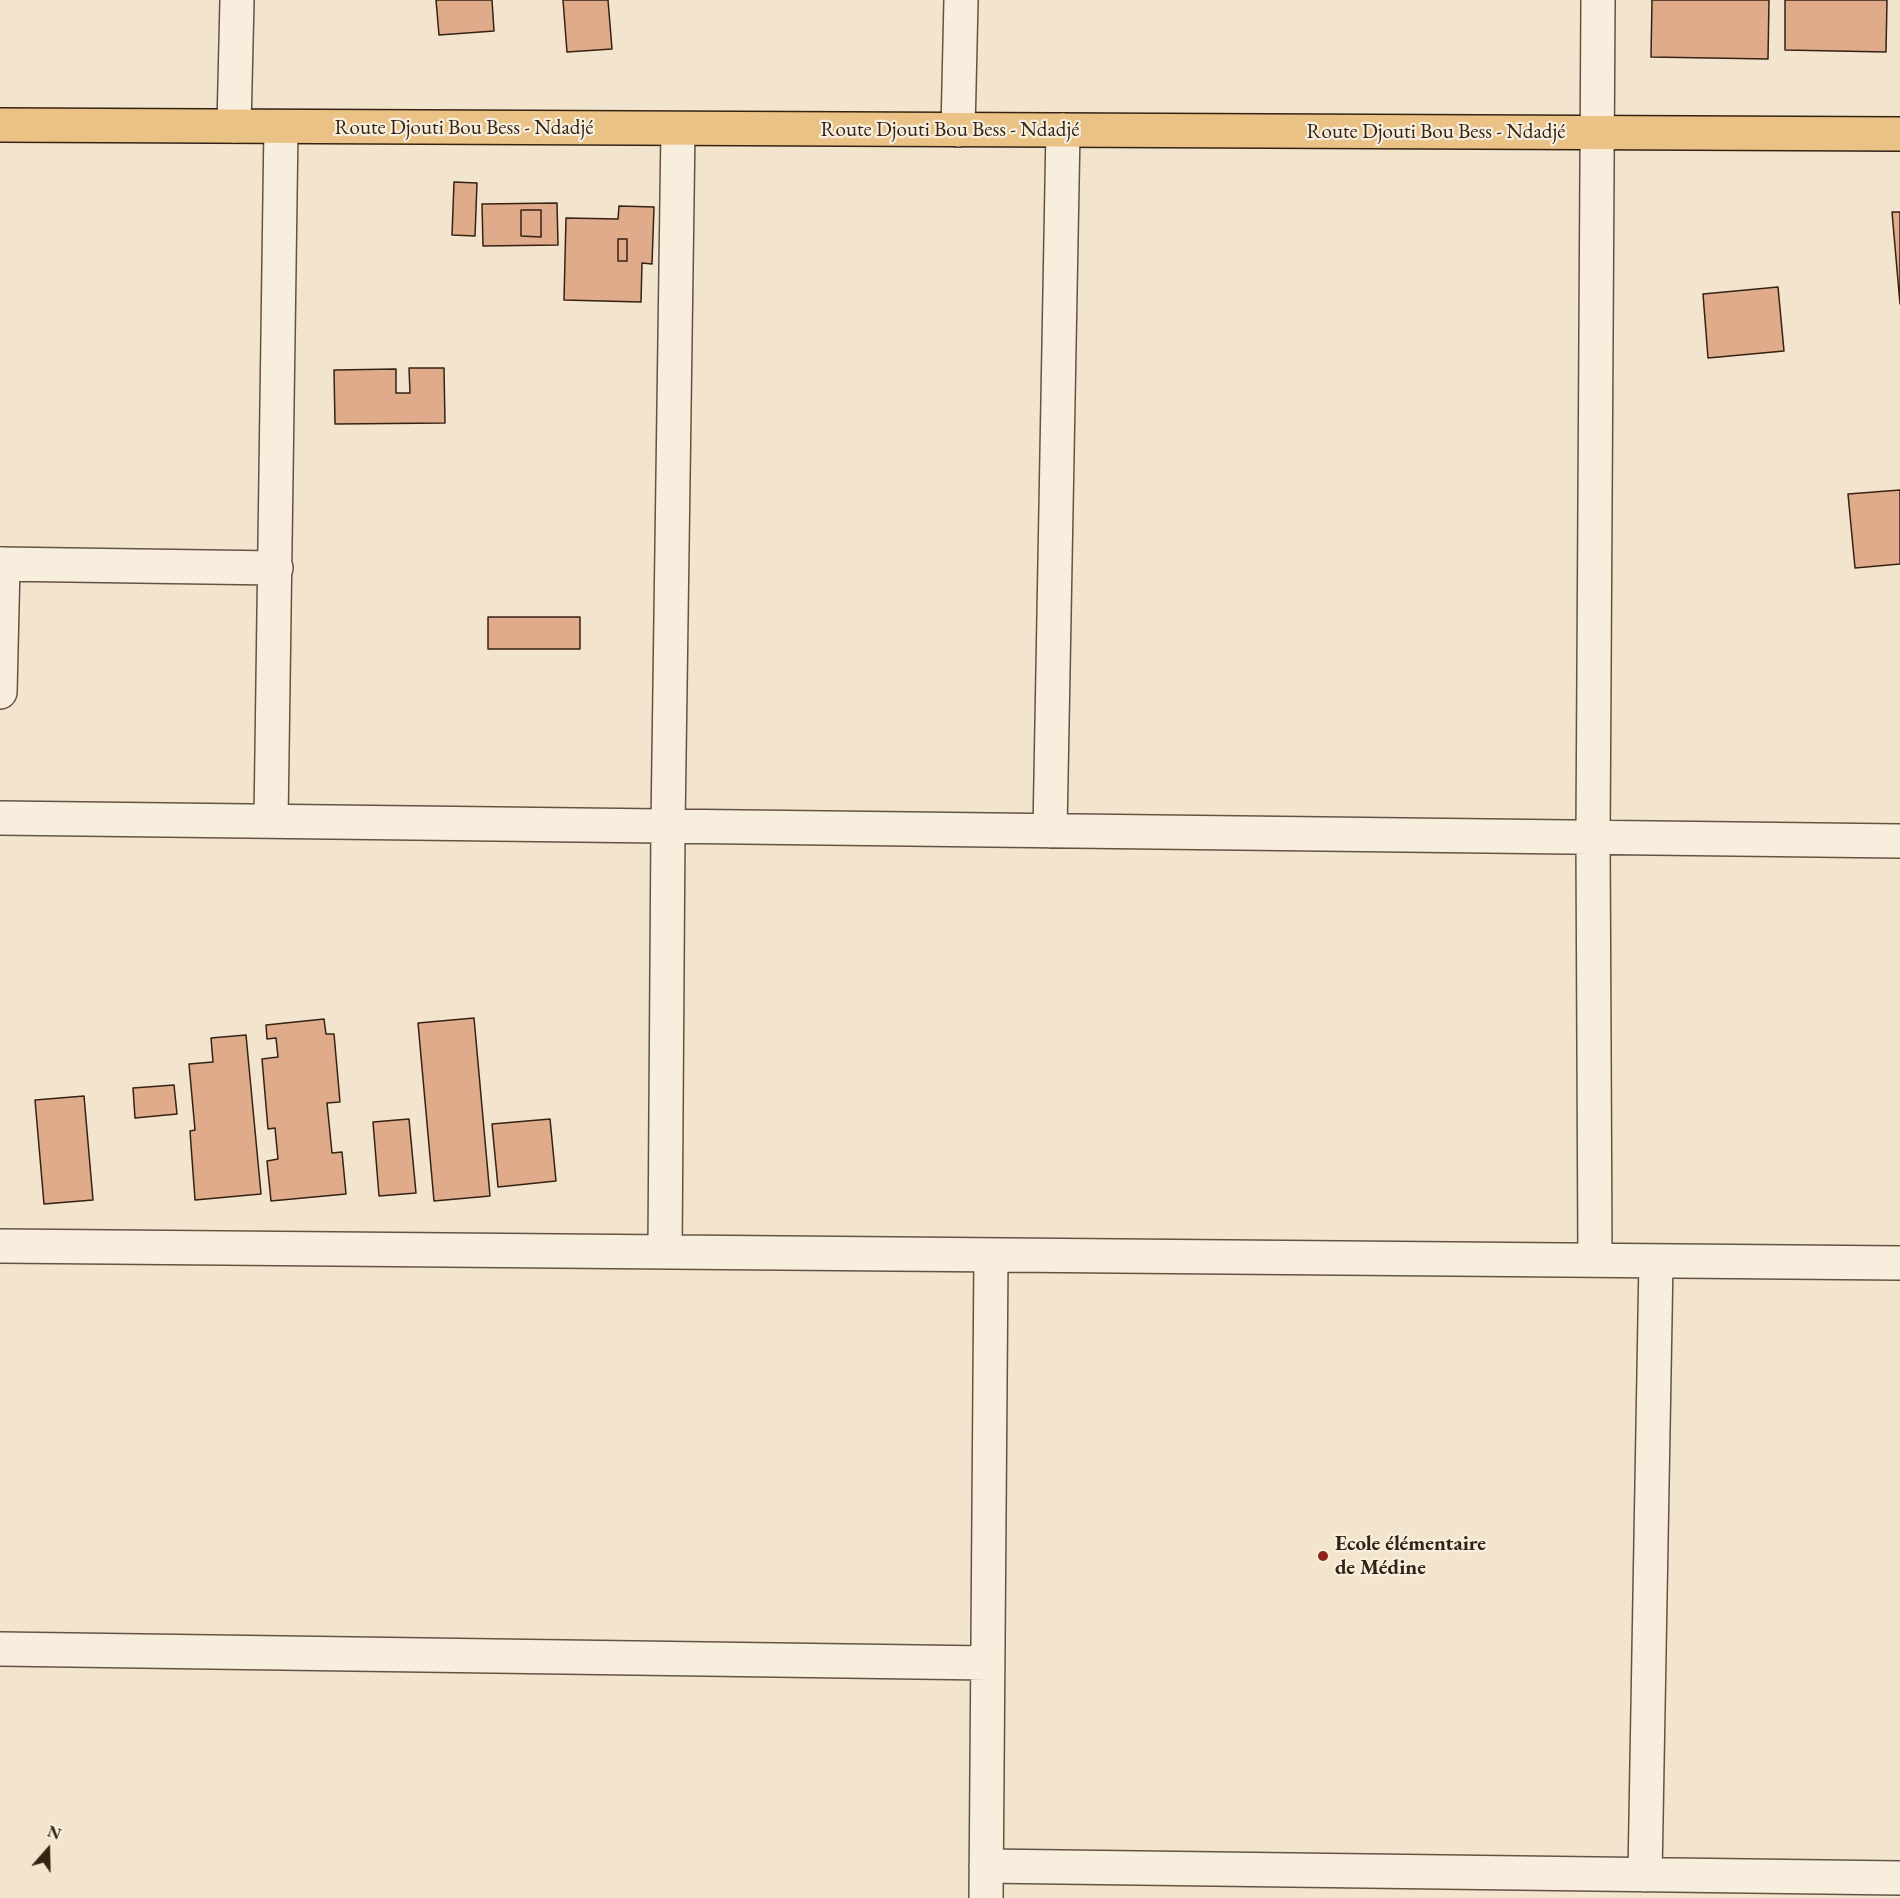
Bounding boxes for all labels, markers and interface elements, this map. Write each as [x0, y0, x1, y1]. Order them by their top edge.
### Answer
street label: Route Djouti Bou Bess - Ndadjé [335, 115, 593, 141]
street label: Route Djouti Bou Bess - Ndadjé [821, 117, 1079, 143]
street label: Route Djouti Bou Bess - Ndadjé [1307, 119, 1565, 145]
place label: Ecole élémentaire de Médine [1335, 1531, 1486, 1581]
marker: Ecole élémentaire de Médine [1316, 1549, 1330, 1563]
north arrow [18, 1820, 78, 1880]
text: N [45, 1821, 64, 1845]

